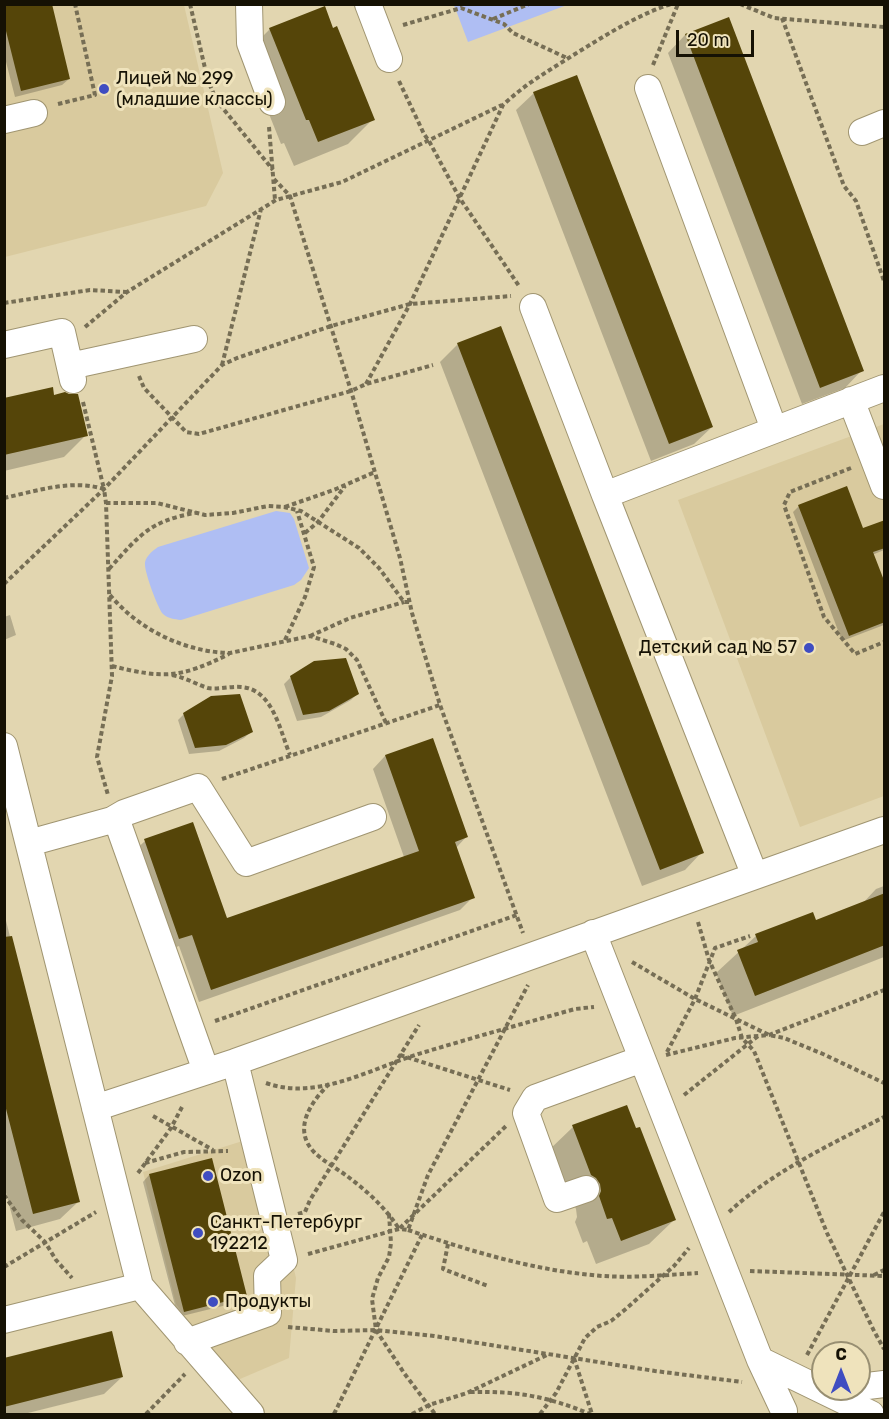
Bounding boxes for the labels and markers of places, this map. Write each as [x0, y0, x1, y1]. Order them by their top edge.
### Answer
place label: Лицей № 299 (младшие классы) [116, 68, 273, 110]
marker: Лицей № 299 (младшие классы) [97, 82, 111, 96]
place label: Детский сад № 57 [639, 637, 797, 659]
marker: Детский сад № 57 [802, 641, 816, 655]
place label: Ozon [220, 1165, 262, 1187]
marker: Ozon [201, 1169, 215, 1183]
place label: Санкт-Петербург 192212 [210, 1212, 362, 1254]
marker: Санкт-Петербург 192212 [191, 1226, 205, 1240]
place label: Продукты [225, 1291, 311, 1313]
marker: Продукты [206, 1295, 220, 1309]

